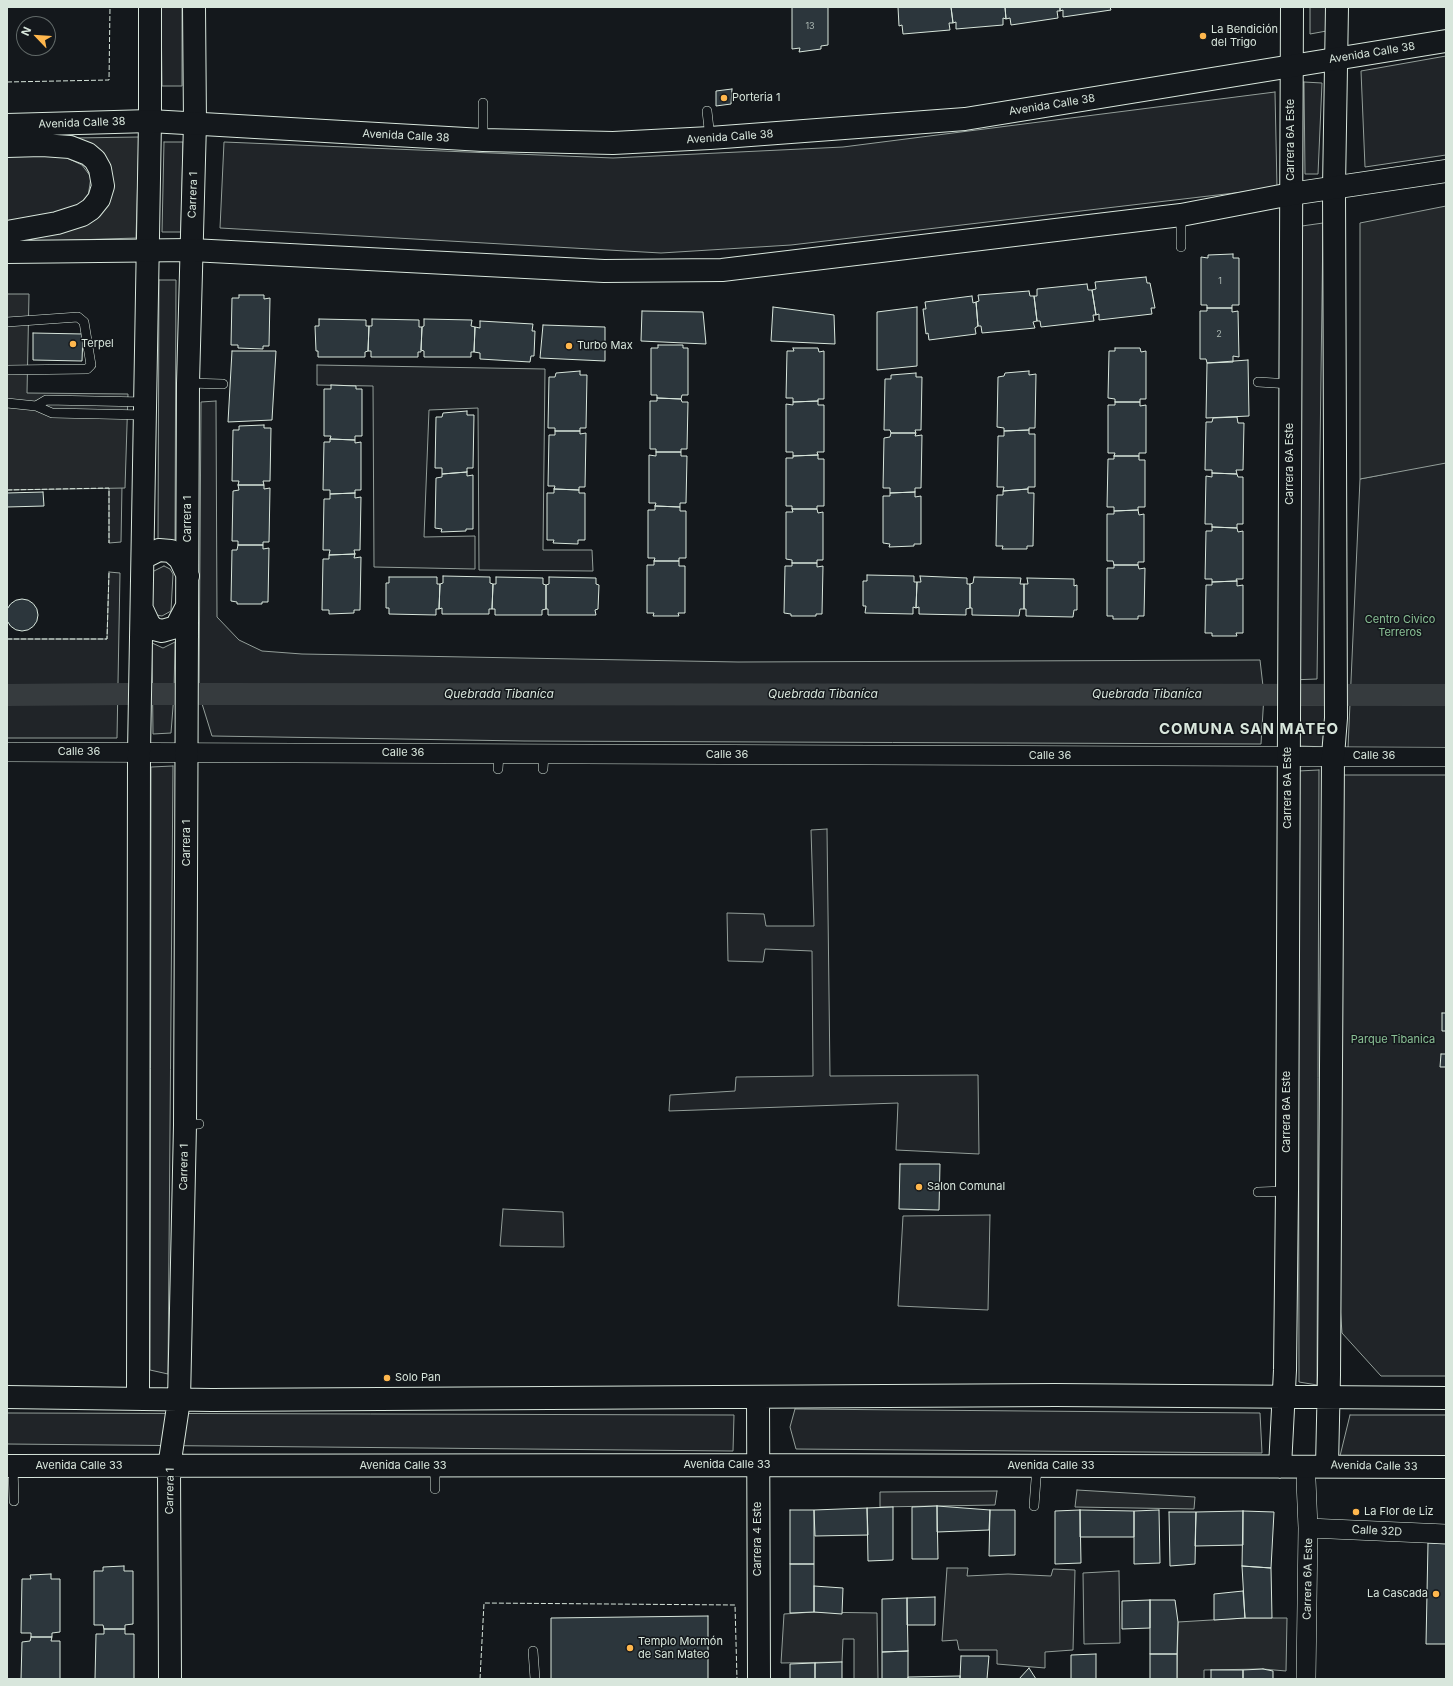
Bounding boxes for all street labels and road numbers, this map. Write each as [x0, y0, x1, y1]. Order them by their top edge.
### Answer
street label: Avenida Calle 38 [1328, 40, 1416, 66]
street label: Avenida Calle 38 [1008, 92, 1096, 118]
street label: Carrera 6A Este [1284, 99, 1298, 181]
street label: Avenida Calle 38 [38, 115, 126, 131]
street label: Avenida Calle 38 [362, 127, 450, 145]
street label: Avenida Calle 38 [686, 127, 774, 147]
street label: Carrera 1 [186, 171, 200, 219]
street label: Carrera 6A Este [1283, 423, 1297, 505]
street label: Carrera 1 [181, 496, 195, 542]
street label: Calle 36 [58, 745, 100, 759]
street label: Calle 36 [382, 746, 424, 760]
street label: Carrera 6A Este [1281, 747, 1295, 829]
street label: Calle 36 [706, 748, 748, 762]
street label: Calle 36 [1029, 749, 1071, 763]
street label: Calle 36 [1353, 749, 1395, 763]
street label: Carrera 1 [180, 820, 194, 866]
street label: Carrera 6A Este [1280, 1071, 1294, 1153]
street label: Carrera 1 [177, 1143, 191, 1191]
street label: Avenida Calle 33 [683, 1458, 771, 1472]
street label: Avenida Calle 33 [35, 1459, 123, 1473]
street label: Avenida Calle 33 [359, 1459, 447, 1473]
street label: Avenida Calle 33 [1007, 1459, 1095, 1473]
street label: Avenida Calle 33 [1330, 1459, 1418, 1473]
street label: Carrera 1 [163, 1467, 177, 1515]
street label: Carrera 4 Este [751, 1502, 765, 1576]
street label: Calle 32D [1351, 1523, 1403, 1539]
street label: Carrera 6A Este [1301, 1538, 1315, 1620]

